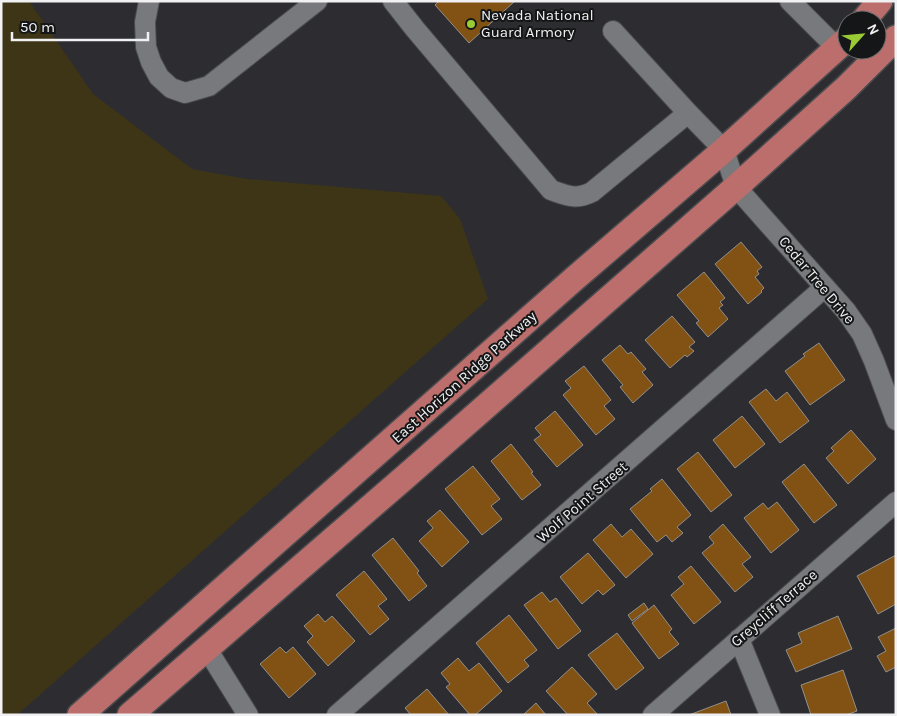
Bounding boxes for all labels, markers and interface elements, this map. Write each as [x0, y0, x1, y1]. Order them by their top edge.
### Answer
place label: Nevada National Guard Armory [481, 6, 594, 41]
scale bar [12, 10, 149, 42]
north arrow [837, 10, 887, 60]
text: 50 m [20, 18, 55, 36]
marker: Nevada National Guard Armory [465, 18, 477, 30]
text: N [863, 21, 883, 38]
street label: Cedar Tree Drive [775, 233, 859, 327]
street label: East Horizon Ridge Parkway [388, 307, 540, 447]
street label: Wolf Point Street [533, 457, 631, 546]
street label: Greycliff Terrace [727, 566, 821, 650]

